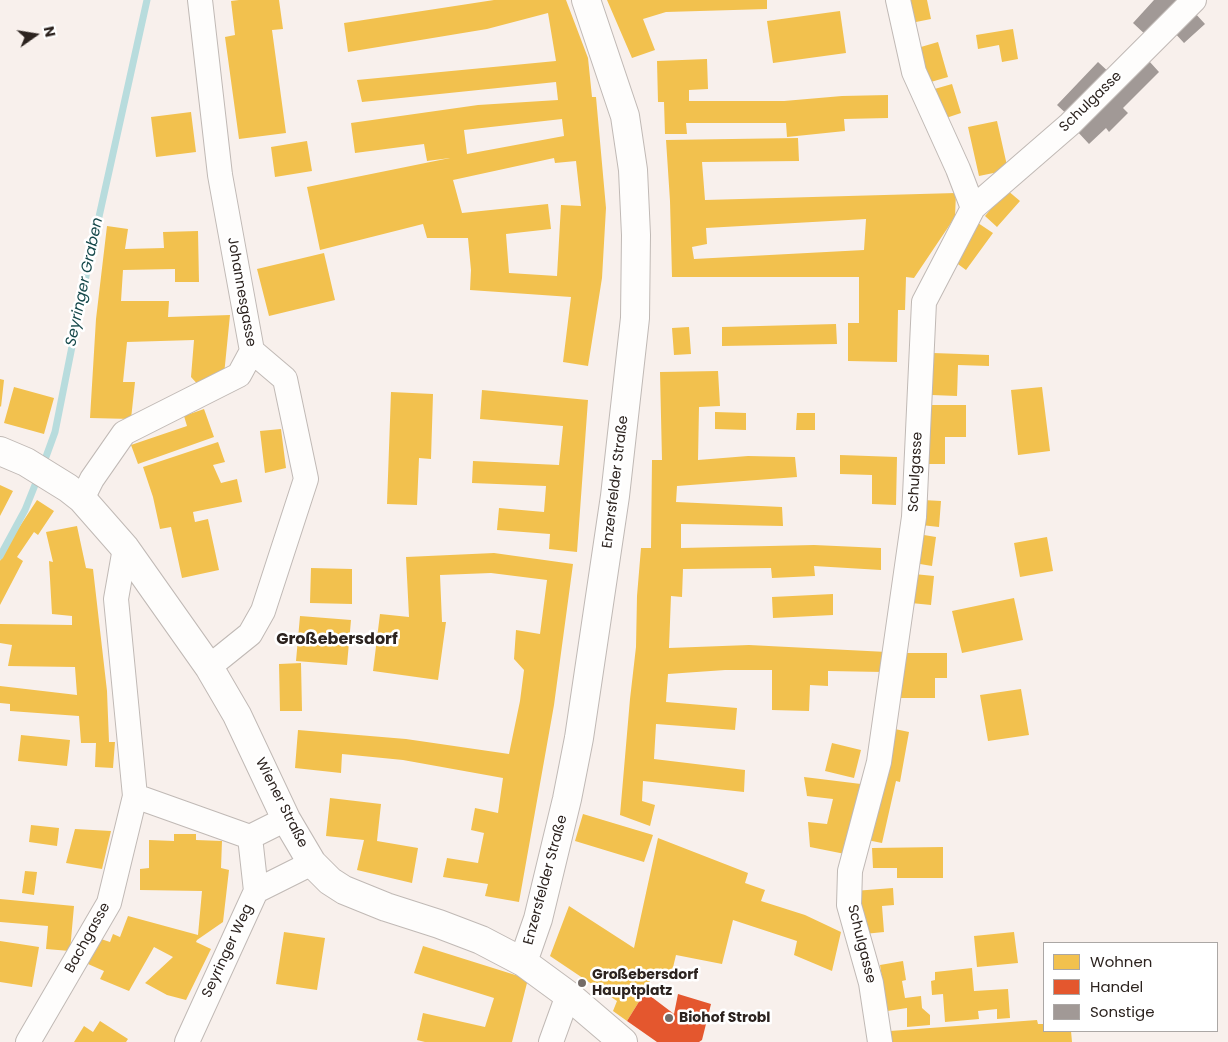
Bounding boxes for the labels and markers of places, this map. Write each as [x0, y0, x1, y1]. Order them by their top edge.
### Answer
place label: Großebersdorf Hauptplatz [592, 967, 698, 1000]
marker: Großebersdorf Hauptplatz [576, 977, 588, 989]
place label: Biohof Strobl [679, 1010, 770, 1026]
marker: Biohof Strobl [663, 1012, 675, 1024]

